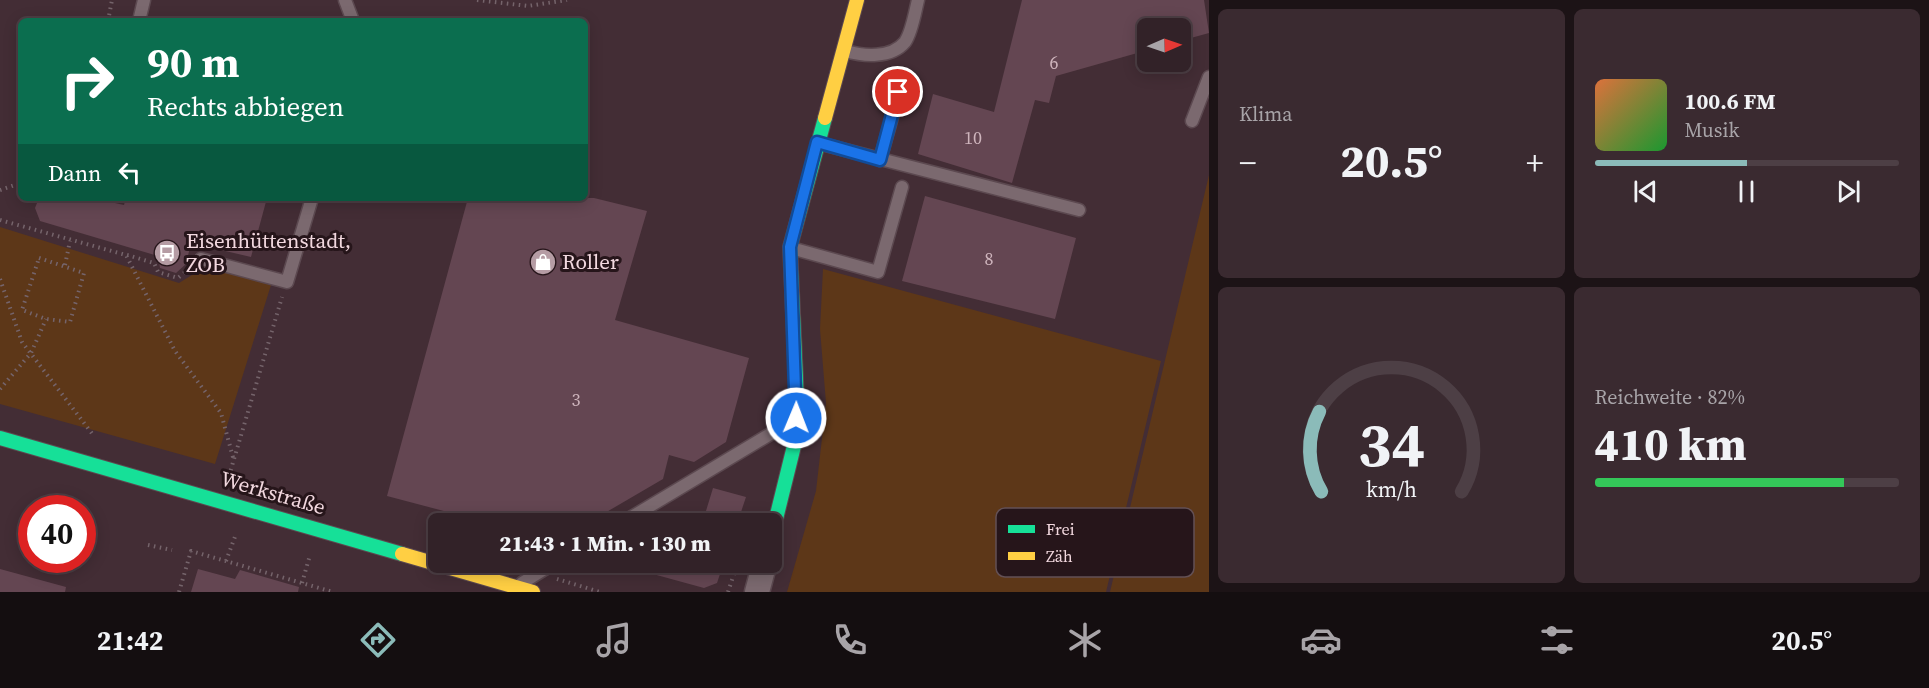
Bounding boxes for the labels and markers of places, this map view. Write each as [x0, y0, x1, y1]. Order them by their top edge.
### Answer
pin [872, 66, 923, 117]
place label: Eisenhüttenstadt, ZOB [186, 226, 351, 279]
bus stop icon: Eisenhüttenstadt, ZOB [152, 238, 182, 268]
shop icon: Roller [528, 247, 558, 277]
place label: Roller [562, 247, 619, 276]

